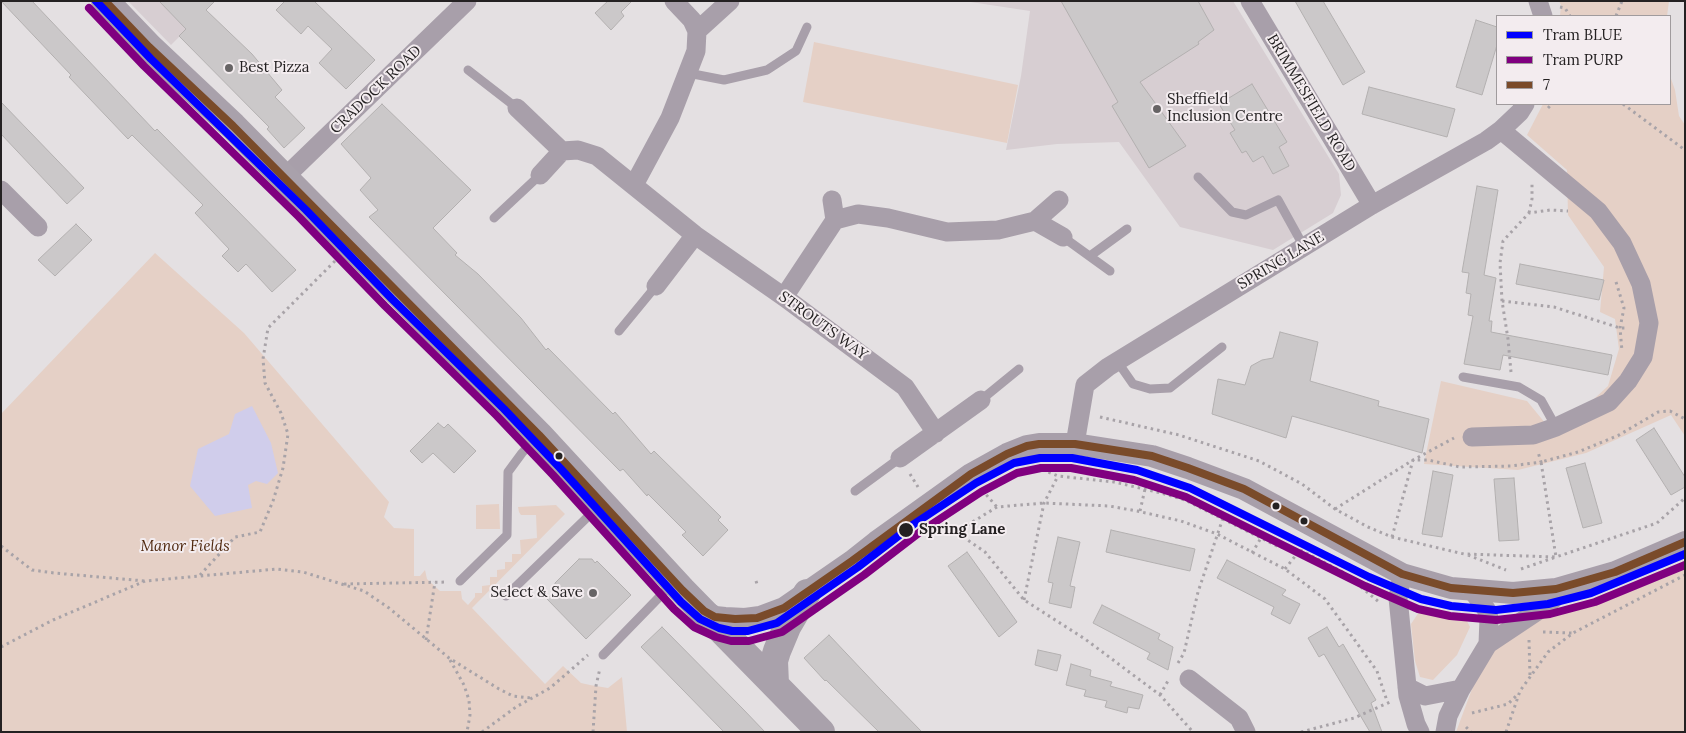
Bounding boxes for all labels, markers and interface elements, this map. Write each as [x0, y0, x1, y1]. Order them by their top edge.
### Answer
legend [1496, 15, 1671, 105]
text: Tram BLUE [1543, 25, 1622, 44]
street label: BRIMMESFIELD ROAD [1263, 31, 1359, 175]
street label: CRADOCK ROAD [327, 42, 425, 138]
text: Tram PURP [1543, 50, 1623, 69]
place label: Best Pizza [239, 59, 309, 77]
marker: Best Pizza [223, 62, 235, 74]
text: 7 [1543, 75, 1550, 94]
place label: Sheffield Inclusion Centre [1167, 91, 1283, 126]
marker: Sheffield Inclusion Centre [1151, 103, 1163, 115]
street label: SPRING LANE [1234, 228, 1328, 294]
street label: STROUTS WAY [775, 288, 871, 364]
unlabelled marker [554, 451, 564, 461]
unlabelled marker [1271, 501, 1281, 511]
unlabelled marker [1299, 516, 1309, 526]
marker: Spring Lane [897, 521, 915, 539]
place label: Spring Lane [919, 521, 1005, 539]
park label: Manor Fields [140, 538, 230, 556]
place label: Select & Save [491, 584, 583, 602]
marker: Select & Save [587, 587, 599, 599]

